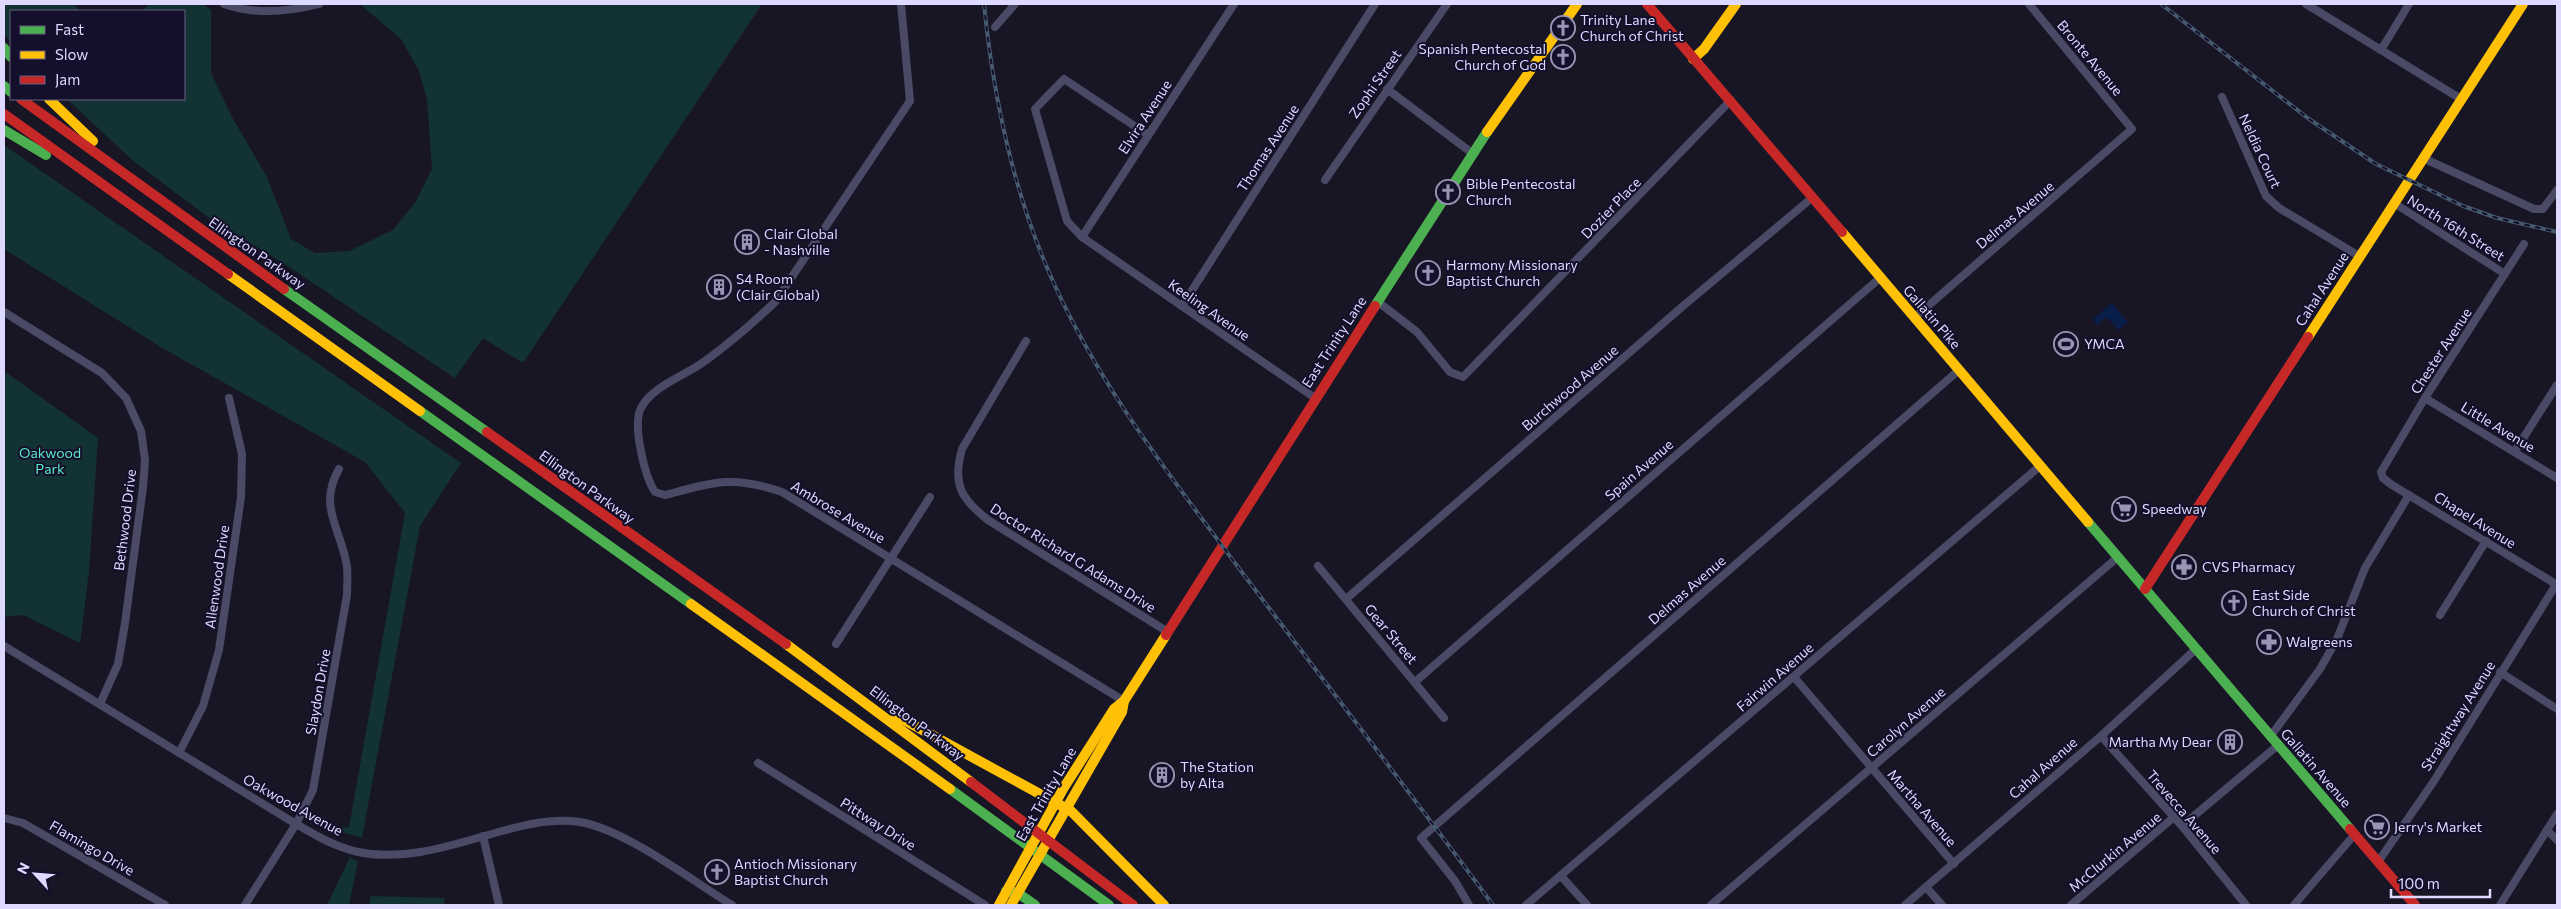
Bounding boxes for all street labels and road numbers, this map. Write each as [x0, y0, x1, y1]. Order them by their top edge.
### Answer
street label: Bronte Avenue [2054, 17, 2127, 99]
street label: Zophi Street [1345, 46, 1405, 121]
street label: Elvira Avenue [1114, 77, 1175, 157]
street label: Thomas Avenue [1233, 101, 1302, 195]
street label: Neldia Court [2236, 111, 2285, 191]
street label: Dozier Place [1577, 173, 1644, 242]
street label: Delmas Avenue [1972, 177, 2057, 252]
street label: North 16th Street [2404, 191, 2508, 264]
street label: Ellington Parkway [206, 213, 309, 292]
street label: Cahal Avenue [2291, 248, 2352, 329]
street label: Keeling Avenue [1165, 275, 1253, 344]
street label: Gallatin Pike [1900, 281, 1965, 352]
street label: East Trinity Lane [1298, 293, 1369, 391]
street label: Chester Avenue [2406, 304, 2475, 397]
street label: Burchwood Avenue [1518, 341, 1621, 434]
street label: Little Avenue [2458, 398, 2538, 455]
street label: Spain Avenue [1601, 435, 1676, 504]
street label: Ellington Parkway [536, 446, 638, 527]
street label: Bethwood Drive [110, 468, 139, 572]
street label: Ambrose Avenue [788, 477, 888, 546]
street label: Chapel Avenue [2431, 488, 2519, 552]
street label: Doctor Richard G Adams Drive [987, 499, 1159, 616]
street label: Allenwood Drive [201, 524, 232, 630]
street label: Delmas Avenue [1645, 552, 1729, 628]
street label: Gear Street [1361, 600, 1421, 667]
street label: Fairwin Avenue [1733, 639, 1817, 715]
street label: Slaydon Drive [302, 648, 333, 736]
street label: Straightway Avenue [2417, 658, 2498, 774]
street label: Ellington Parkway [867, 681, 968, 764]
street label: Carolyn Avenue [1863, 683, 1949, 760]
street label: Gallatin Avenue [2278, 725, 2355, 811]
street label: Cahal Avenue [2005, 733, 2080, 802]
street label: East Trinity Lane [1012, 744, 1079, 844]
street label: Martha Avenue [1884, 766, 1960, 850]
street label: Trevecca Avenue [2143, 766, 2225, 857]
street label: Oakwood Avenue [240, 770, 346, 839]
street label: Pittway Drive [837, 794, 919, 854]
street label: McClurkin Avenue [2065, 808, 2164, 895]
street label: Flamingo Drive [47, 816, 138, 879]

